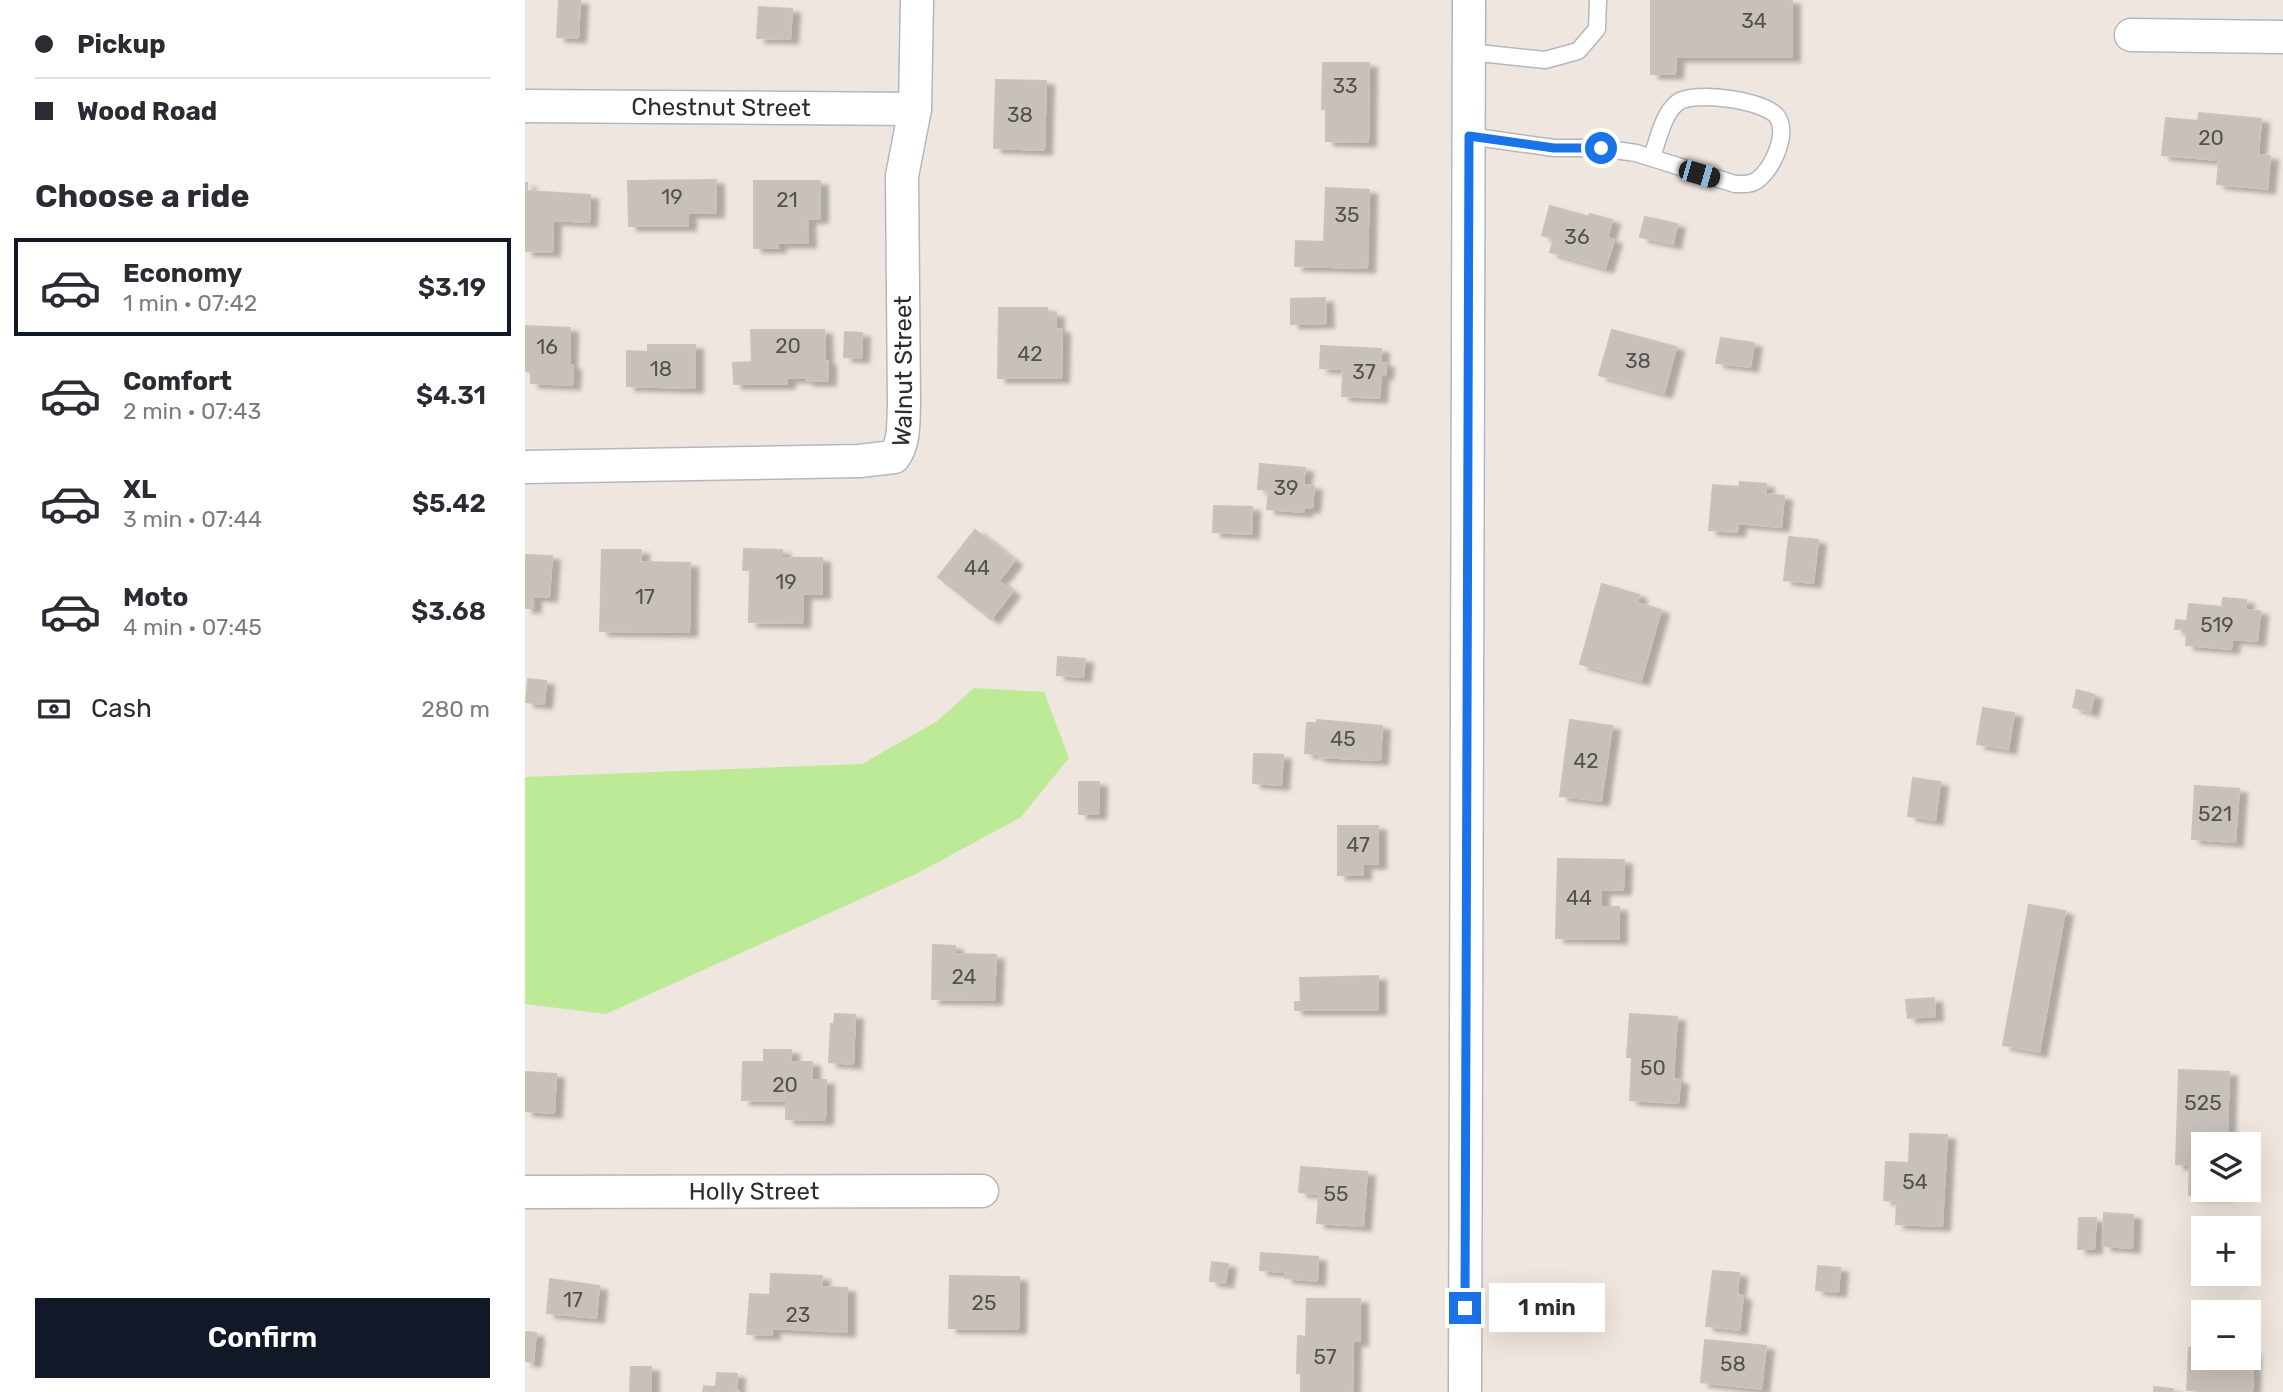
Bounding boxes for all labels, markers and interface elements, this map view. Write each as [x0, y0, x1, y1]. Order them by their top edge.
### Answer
house number: 34 [1741, 8, 1767, 33]
text: Pickup [77, 29, 166, 60]
house number: 33 [1332, 73, 1358, 98]
street label: Chestnut Street [631, 93, 811, 122]
text: Wood Road [77, 96, 217, 127]
house number: 38 [1007, 102, 1033, 127]
house number: 20 [2198, 125, 2224, 150]
route start [1585, 132, 1617, 164]
car [1676, 158, 1723, 190]
text: Choose a ride [35, 177, 249, 215]
house number: 19 [661, 184, 683, 209]
house number: 21 [776, 187, 798, 212]
house number: 35 [1334, 202, 1360, 227]
house number: 36 [1564, 224, 1590, 249]
icon: car [39, 256, 102, 319]
text: Economy [123, 258, 242, 289]
text: $3.19 [418, 272, 486, 303]
text: 1 min · 07:42 [123, 289, 257, 317]
street label: Walnut Street [887, 295, 918, 449]
house number: 20 [775, 333, 801, 358]
house number: 16 [536, 334, 558, 359]
house number: 42 [1017, 341, 1043, 366]
house number: 38 [1625, 348, 1651, 373]
house number: 18 [650, 356, 672, 381]
house number: 37 [1352, 359, 1376, 384]
icon: car [39, 364, 102, 427]
text: Comfort [123, 366, 232, 397]
text: $4.31 [416, 380, 486, 411]
text: 2 min · 07:43 [123, 397, 261, 425]
icon: car [39, 472, 102, 535]
text: XL [123, 474, 156, 505]
house number: 39 [1273, 475, 1299, 500]
text: $5.42 [412, 488, 486, 519]
text: 3 min · 07:44 [123, 505, 262, 533]
house number: 44 [964, 555, 990, 580]
house number: 19 [775, 569, 797, 594]
icon: car [39, 580, 102, 643]
text: Moto [123, 582, 188, 613]
house number: 17 [635, 584, 655, 609]
text: $3.68 [411, 596, 486, 627]
house number: 519 [2200, 612, 2234, 637]
text: 4 min · 07:45 [123, 613, 262, 641]
icon: cash [35, 690, 73, 728]
text: Cash [91, 693, 152, 724]
text: 280 m [421, 695, 490, 723]
house number: 45 [1330, 726, 1356, 751]
house number: 42 [1573, 748, 1599, 773]
house number: 521 [2198, 801, 2232, 826]
house number: 47 [1346, 832, 1370, 857]
house number: 44 [1566, 885, 1592, 910]
house number: 24 [951, 964, 977, 989]
house number: 50 [1640, 1055, 1666, 1080]
house number: 20 [772, 1072, 798, 1097]
house number: 525 [2184, 1090, 2222, 1115]
map controls [2191, 1132, 2261, 1370]
button: layers [2191, 1132, 2261, 1202]
house number: 54 [1902, 1169, 1928, 1194]
street label: Holly Street [689, 1177, 819, 1206]
house number: 55 [1324, 1181, 1348, 1206]
button: + [2191, 1216, 2261, 1286]
callout: 1 min [1489, 1284, 1605, 1332]
house number: 17 [563, 1287, 583, 1312]
house number: 25 [972, 1290, 996, 1315]
route end [1449, 1292, 1481, 1324]
text: 1 min [1518, 1293, 1576, 1321]
button: Confirm [35, 1298, 490, 1378]
button: − [2191, 1300, 2261, 1370]
house number: 23 [786, 1302, 810, 1327]
house number: 57 [1313, 1344, 1337, 1369]
house number: 58 [1720, 1351, 1746, 1376]

